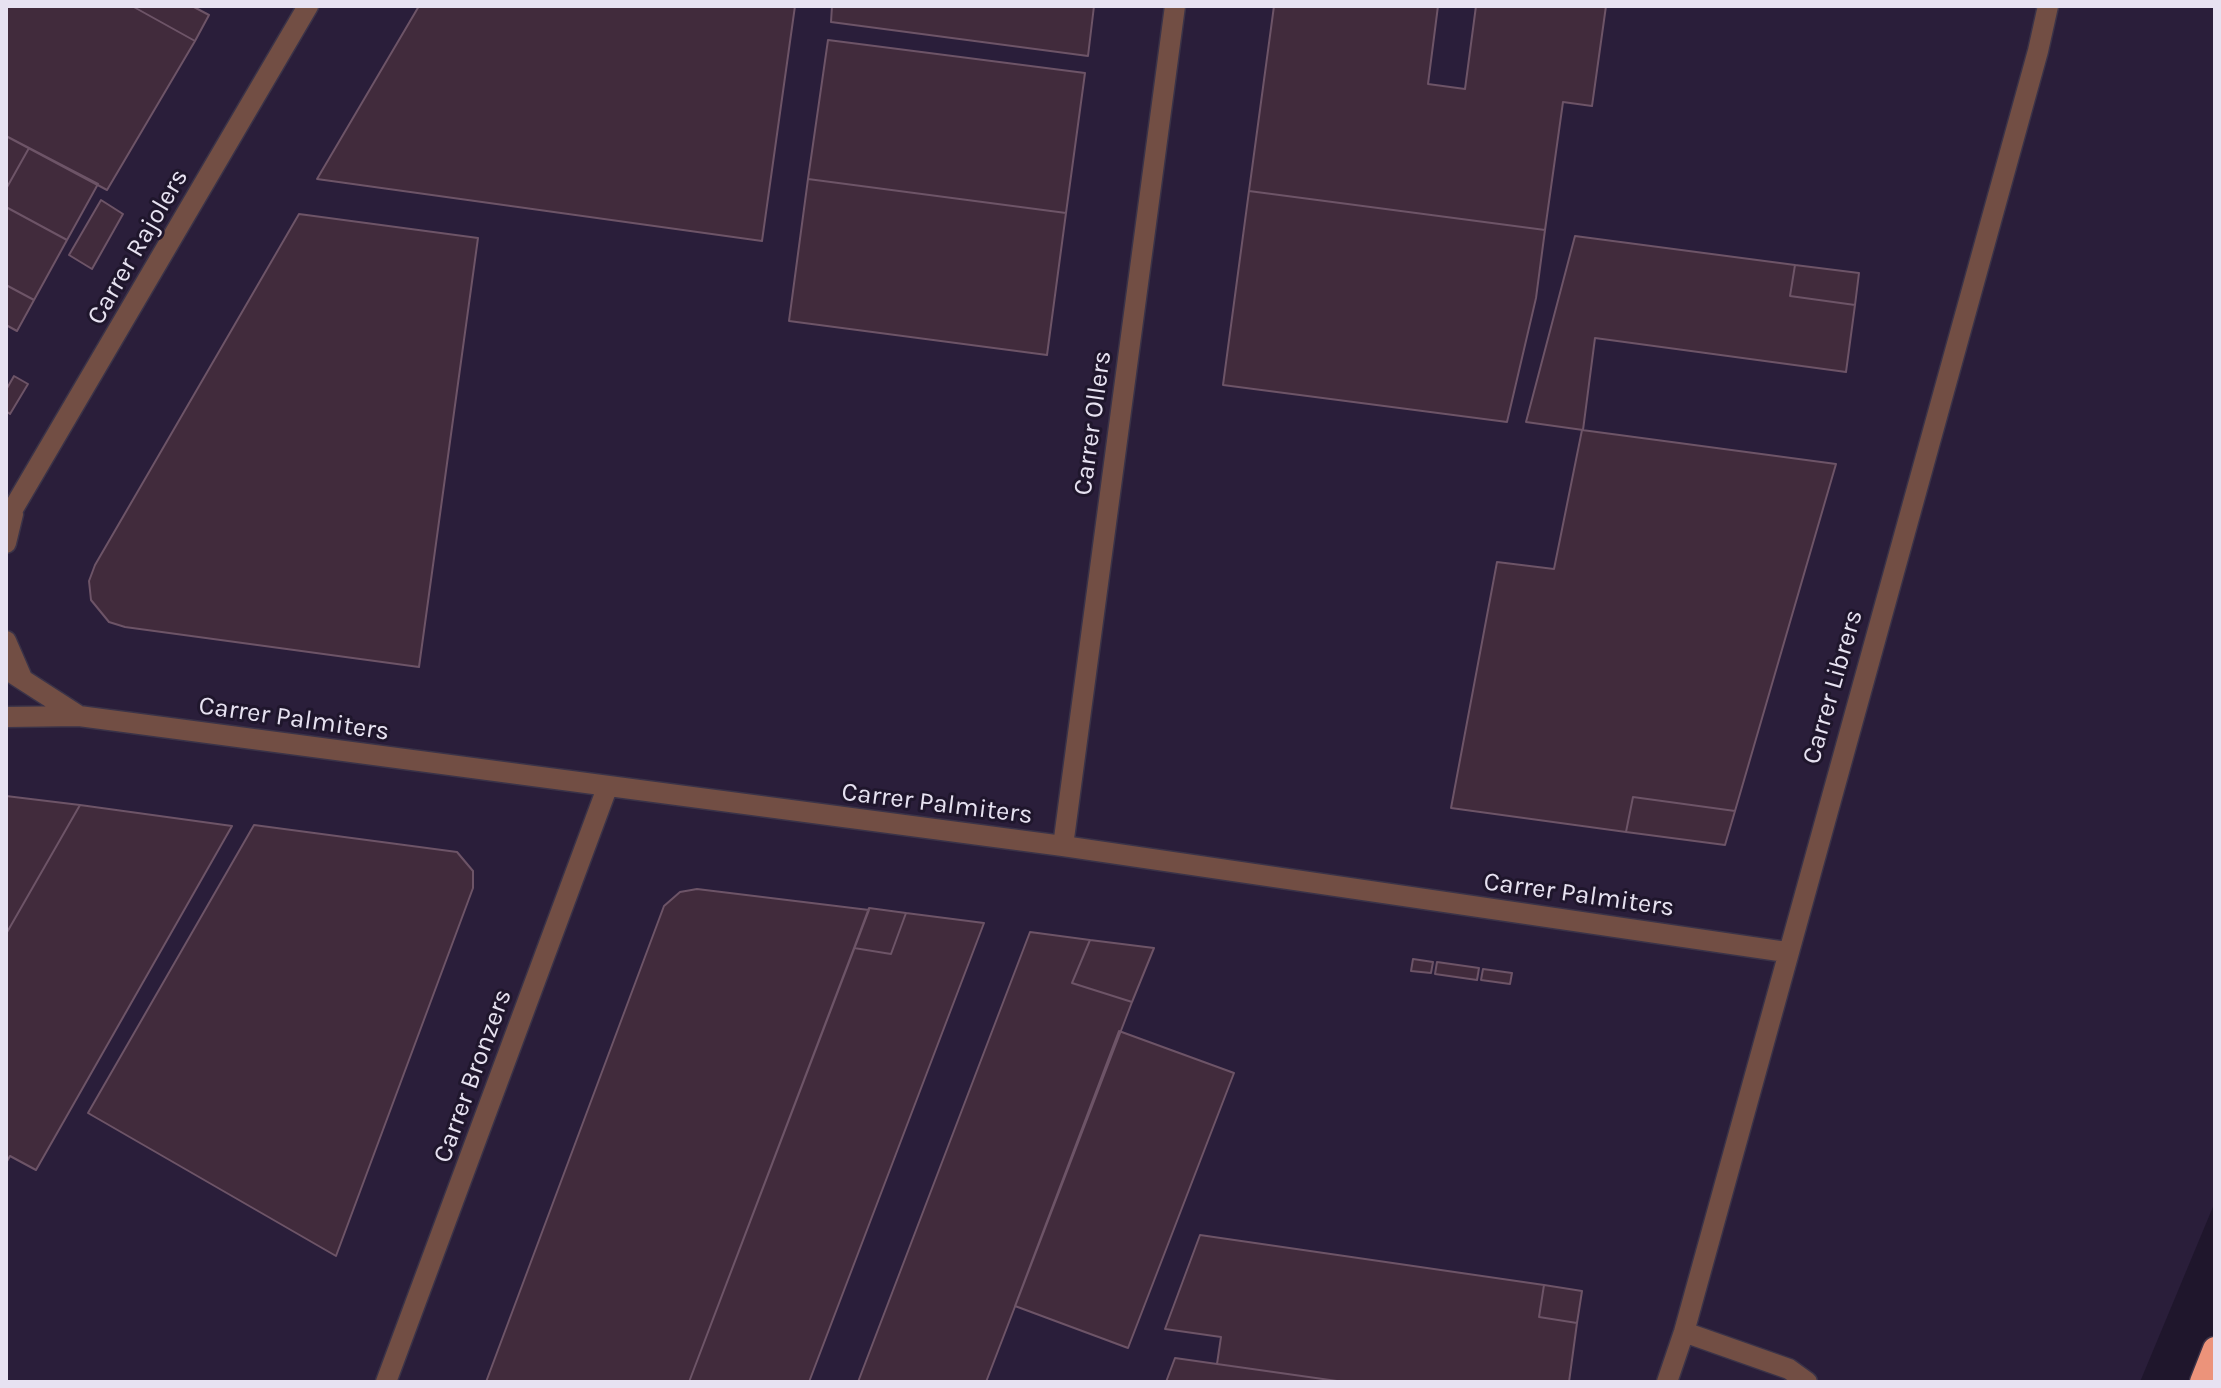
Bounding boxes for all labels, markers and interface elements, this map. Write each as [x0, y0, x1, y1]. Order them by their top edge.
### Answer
street label: Carrer Rajolers [81, 164, 195, 330]
street label: Carrer Ollers [1067, 349, 1119, 497]
street label: Carrer Librers [1796, 606, 1870, 768]
street label: Carrer Palmiters [197, 690, 391, 748]
street label: Carrer Palmiters [840, 777, 1034, 831]
street label: Carrer Palmiters [1482, 866, 1676, 924]
street label: Carrer Bronzers [427, 985, 519, 1167]

